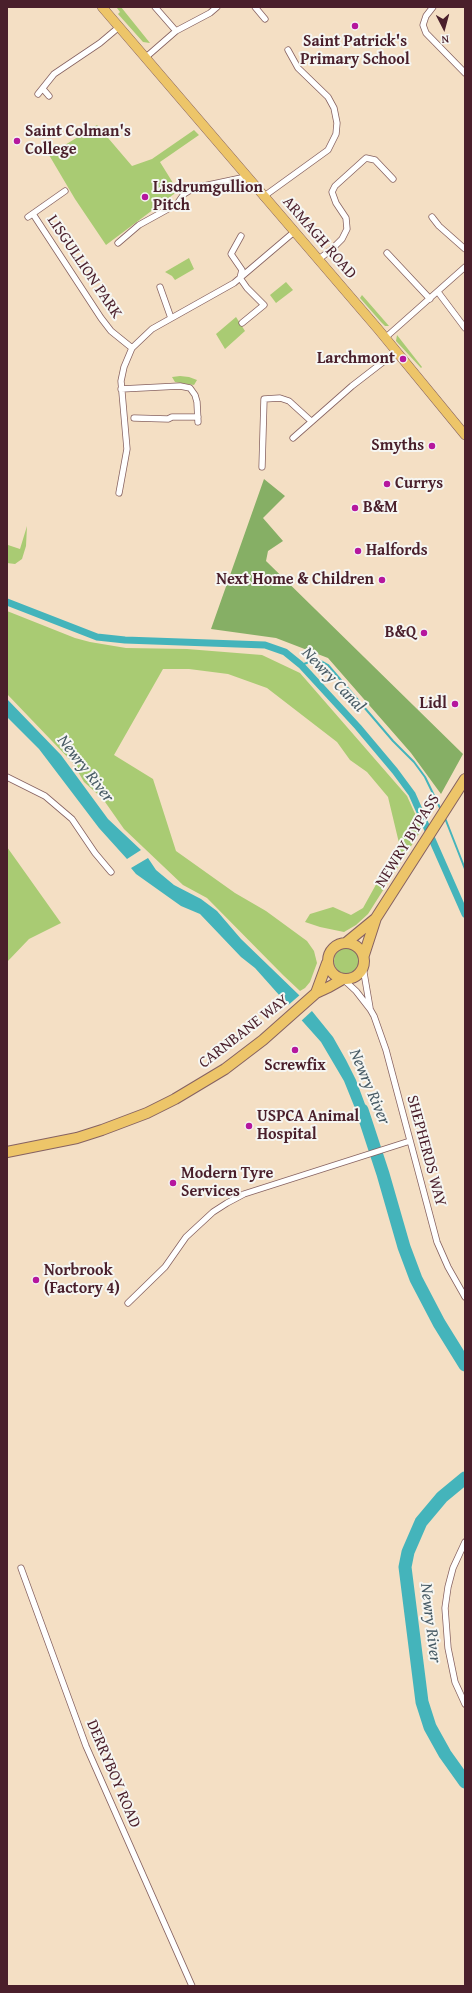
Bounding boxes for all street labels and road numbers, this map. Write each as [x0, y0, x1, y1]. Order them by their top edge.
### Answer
street label: ARMAGH ROAD [278, 193, 360, 283]
street label: LISGULLION PARK [42, 212, 126, 322]
street label: NEWRY BYPASS [372, 791, 444, 891]
street label: CARNBANE WAY [195, 991, 293, 1073]
street label: SHEPHERDS WAY [402, 1093, 450, 1209]
street label: DERRYBOY ROAD [82, 1717, 144, 1831]

